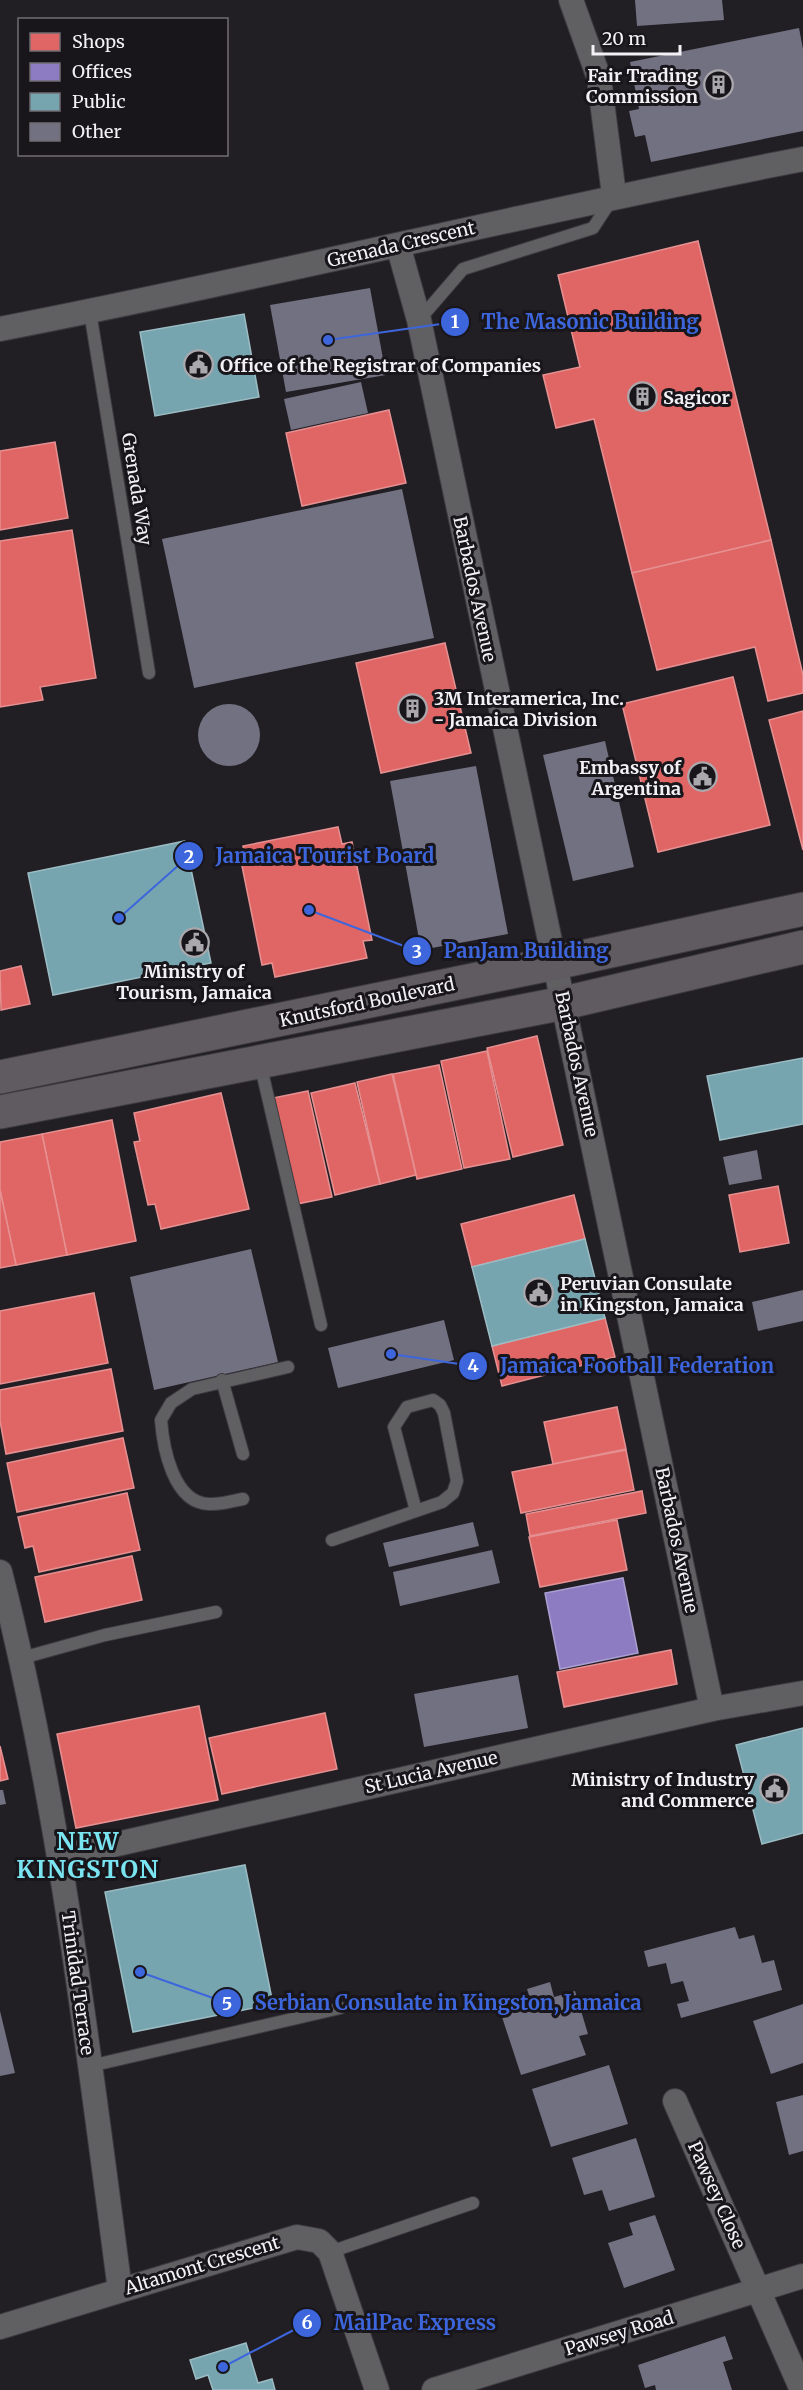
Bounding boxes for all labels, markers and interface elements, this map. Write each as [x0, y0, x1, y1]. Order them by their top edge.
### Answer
legend [18, 18, 228, 156]
scale bar [593, 18, 680, 56]
text: 20 m [602, 27, 646, 50]
text: Shops [72, 30, 125, 53]
text: Offices [72, 60, 132, 83]
place label: Fair Trading Commission [586, 64, 698, 108]
building icon: Fair Trading Commission [703, 69, 735, 101]
text: Public [72, 90, 126, 113]
text: Other [72, 120, 122, 143]
street label: Grenada Crescent [325, 216, 477, 272]
callout: The Masonic Building [440, 303, 711, 341]
text: The Masonic Building [481, 309, 699, 334]
text: 1 [451, 310, 459, 333]
public building icon: Office of the Registrar of Companies [183, 349, 215, 381]
place label: Office of the Registrar of Companies [220, 354, 541, 377]
building icon: Sagicor [626, 381, 658, 413]
place label: Sagicor [663, 386, 730, 409]
street label: Grenada Way [117, 431, 157, 547]
street label: Barbados Avenue [448, 514, 502, 664]
place label: 3M Interamerica, Inc. - Jamaica Division [434, 687, 624, 731]
building icon: 3M Interamerica, Inc. - Jamaica Division [397, 692, 429, 724]
place label: Embassy of Argentina [579, 756, 682, 800]
public building icon: Embassy of Argentina [686, 761, 718, 793]
callout: Jamaica Tourist Board [174, 837, 447, 875]
text: Jamaica Tourist Board [215, 843, 434, 868]
text: 2 [184, 845, 194, 868]
public building icon: Ministry of Tourism, Jamaica [178, 926, 210, 958]
callout: PanJam Building [402, 932, 621, 970]
text: PanJam Building [443, 938, 609, 963]
text: 3 [412, 940, 422, 963]
place label: Ministry of Tourism, Jamaica [116, 960, 272, 1004]
street label: Knutsford Boulevard [277, 972, 457, 1032]
street label: Barbados Avenue [550, 989, 604, 1139]
place label: Peruvian Consulate in Kingston, Jamaica [560, 1272, 744, 1316]
public building icon: Peruvian Consulate in Kingston, Jamaica [523, 1277, 555, 1309]
callout: Jamaica Football Federation [458, 1347, 786, 1385]
text: Jamaica Football Federation [499, 1353, 774, 1378]
text: 4 [467, 1354, 479, 1377]
street label: Barbados Avenue [650, 1465, 704, 1615]
street label: St Lucia Avenue [362, 1746, 500, 1798]
place label: Ministry of Industry and Commerce [571, 1768, 754, 1812]
public building icon: Ministry of Industry and Commerce [759, 1773, 791, 1805]
district label: NEW KINGSTON [16, 1826, 160, 1885]
street label: Trinidad Terrace [56, 1909, 100, 2057]
callout: Serbian Consulate in Kingston, Jamaica [212, 1984, 653, 2022]
text: Serbian Consulate in Kingston, Jamaica [255, 1990, 641, 2016]
text: 5 [222, 1992, 232, 2015]
street label: Pawsey Close [683, 2138, 751, 2252]
street label: Altamont Crescent [121, 2230, 282, 2300]
callout: MailPac Express [292, 2304, 508, 2342]
street label: Pawsey Road [562, 2305, 676, 2360]
text: MailPac Express [334, 2310, 496, 2335]
text: 6 [301, 2311, 313, 2334]

